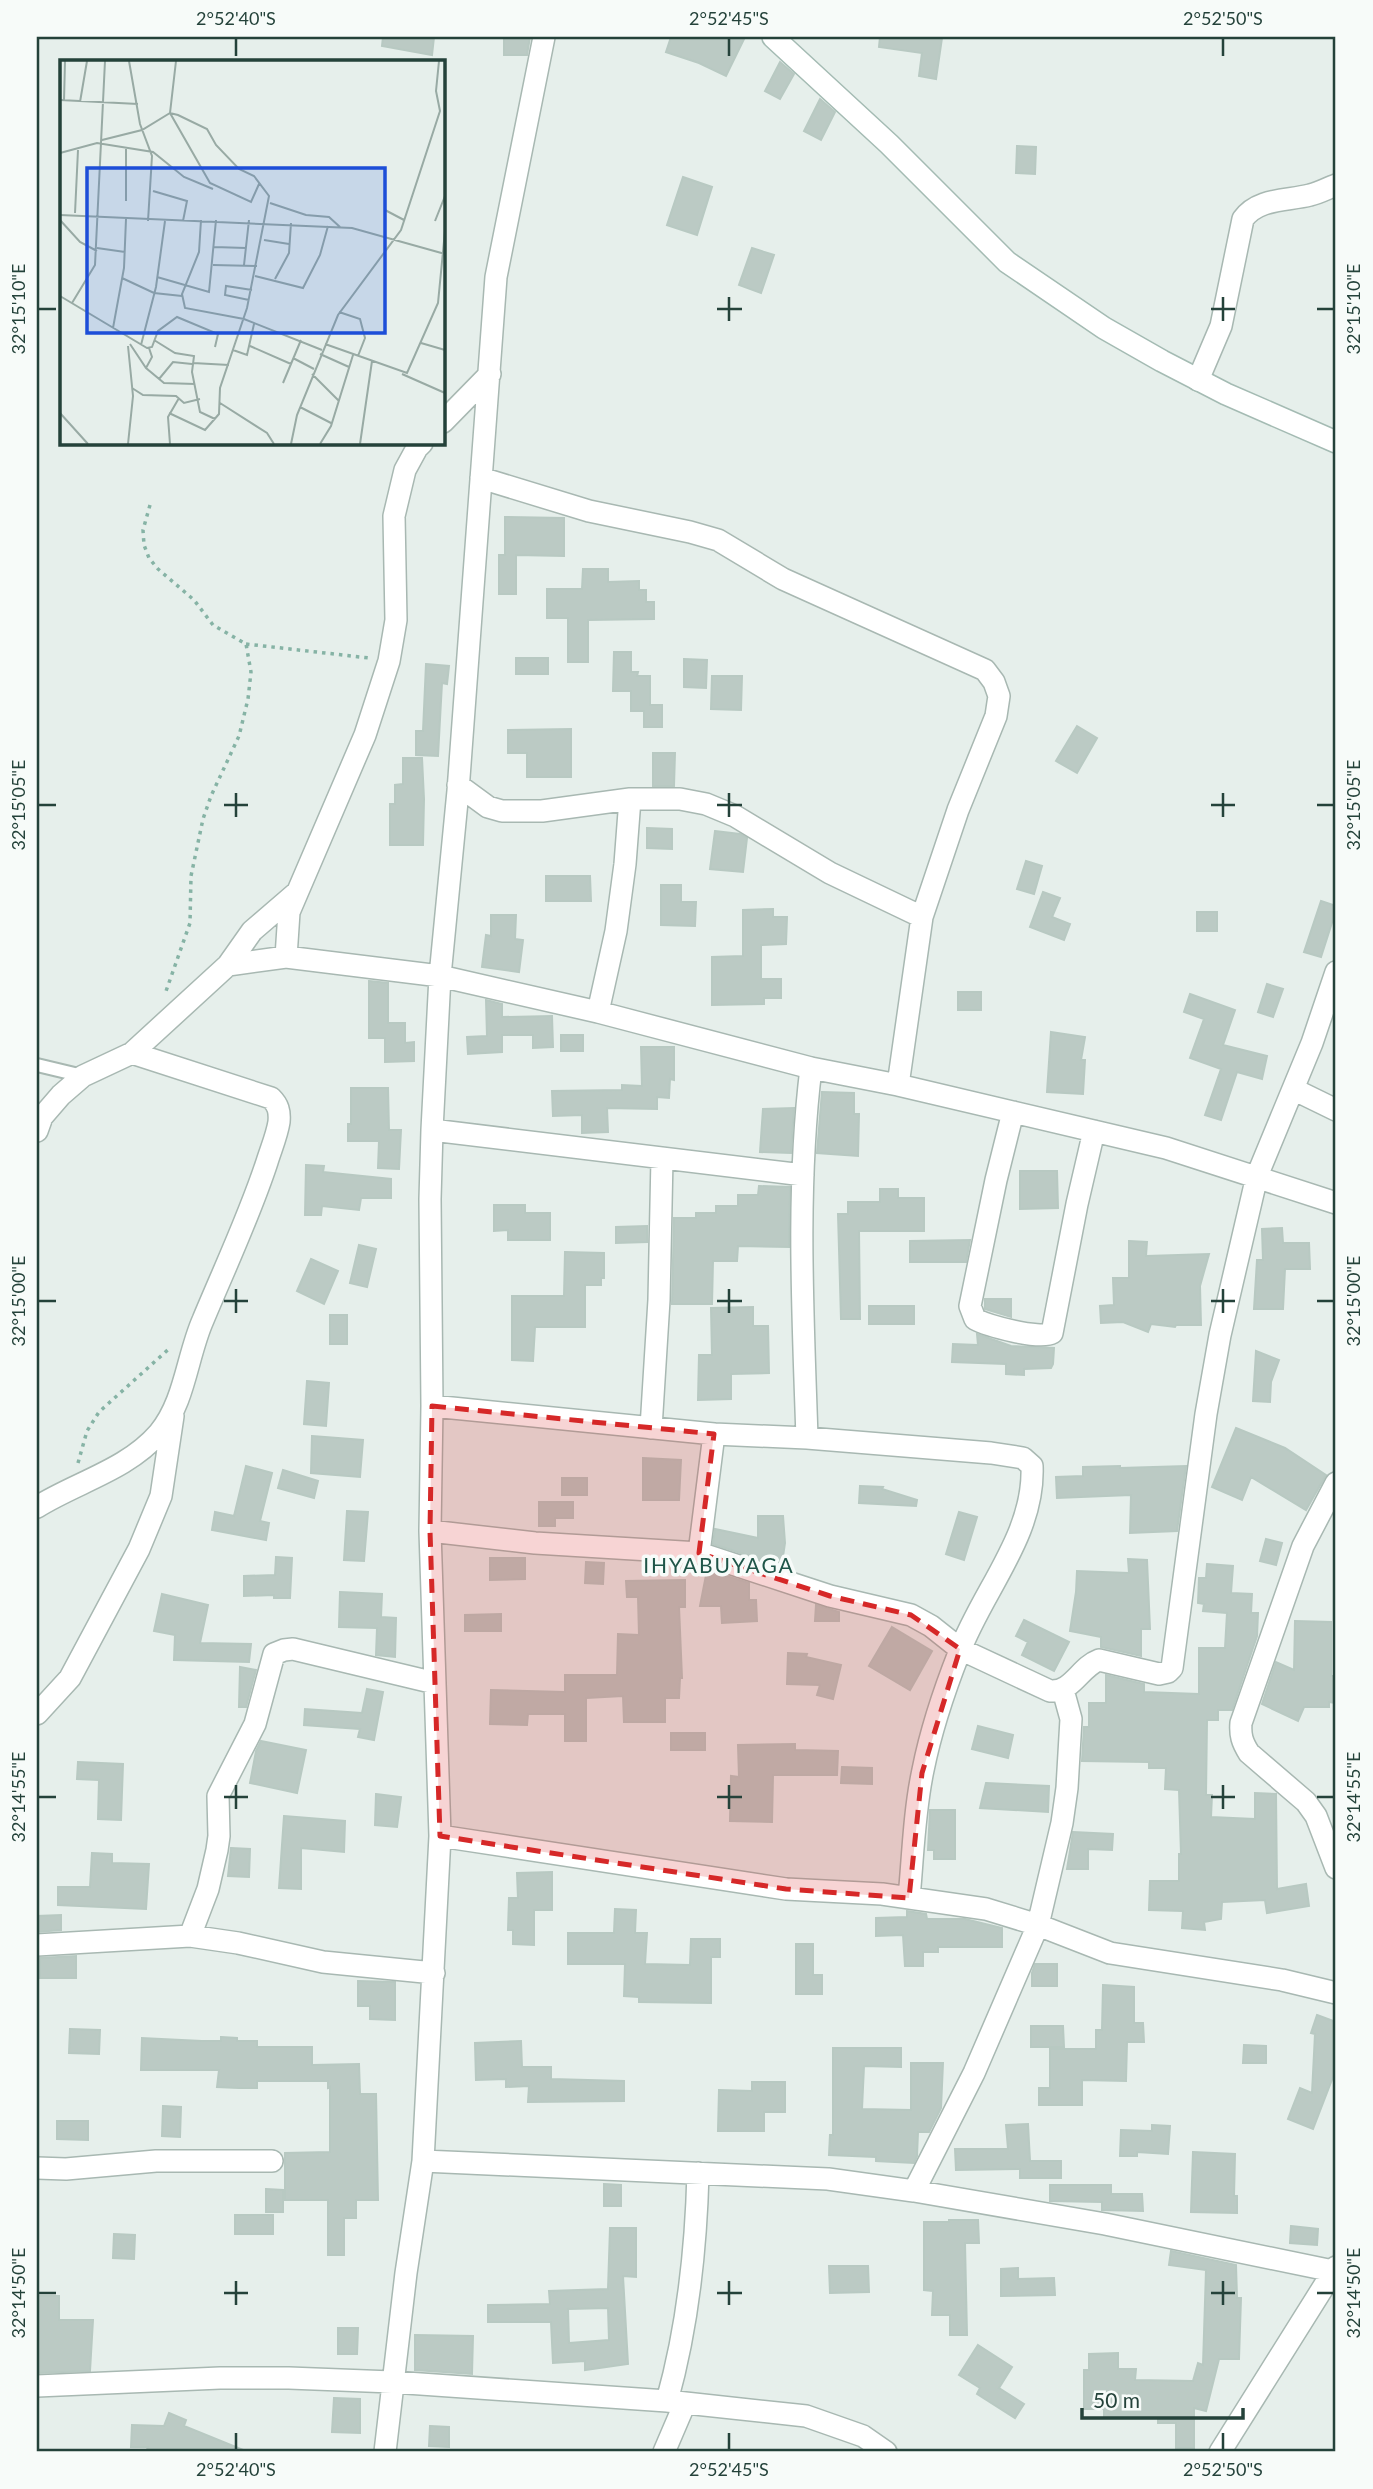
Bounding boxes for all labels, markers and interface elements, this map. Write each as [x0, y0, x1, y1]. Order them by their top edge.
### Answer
text: 2°52'40"S [196, 7, 276, 29]
text: 2°52'45"S [689, 7, 769, 29]
text: 2°52'50"S [1183, 7, 1263, 29]
inset map [60, 60, 444, 444]
text: 32°15'10"E [7, 264, 29, 354]
text: 32°15'10"E [1342, 264, 1364, 354]
text: 32°15'05"E [7, 760, 29, 850]
text: 32°15'05"E [1342, 760, 1364, 850]
text: 32°15'00"E [7, 1256, 29, 1346]
text: 32°15'00"E [1342, 1256, 1364, 1346]
district label: IHYABUYAGA [643, 1552, 795, 1577]
text: 32°14'55"E [7, 1752, 29, 1842]
text: 32°14'55"E [1342, 1752, 1364, 1842]
text: 32°14'50"E [7, 2248, 29, 2338]
text: 32°14'50"E [1342, 2248, 1364, 2338]
scale bar [1082, 2377, 1244, 2421]
text: 50 m [1093, 2387, 1140, 2412]
text: 2°52'40"S [196, 2458, 276, 2480]
text: 2°52'45"S [689, 2458, 769, 2480]
text: 2°52'50"S [1183, 2458, 1263, 2480]

